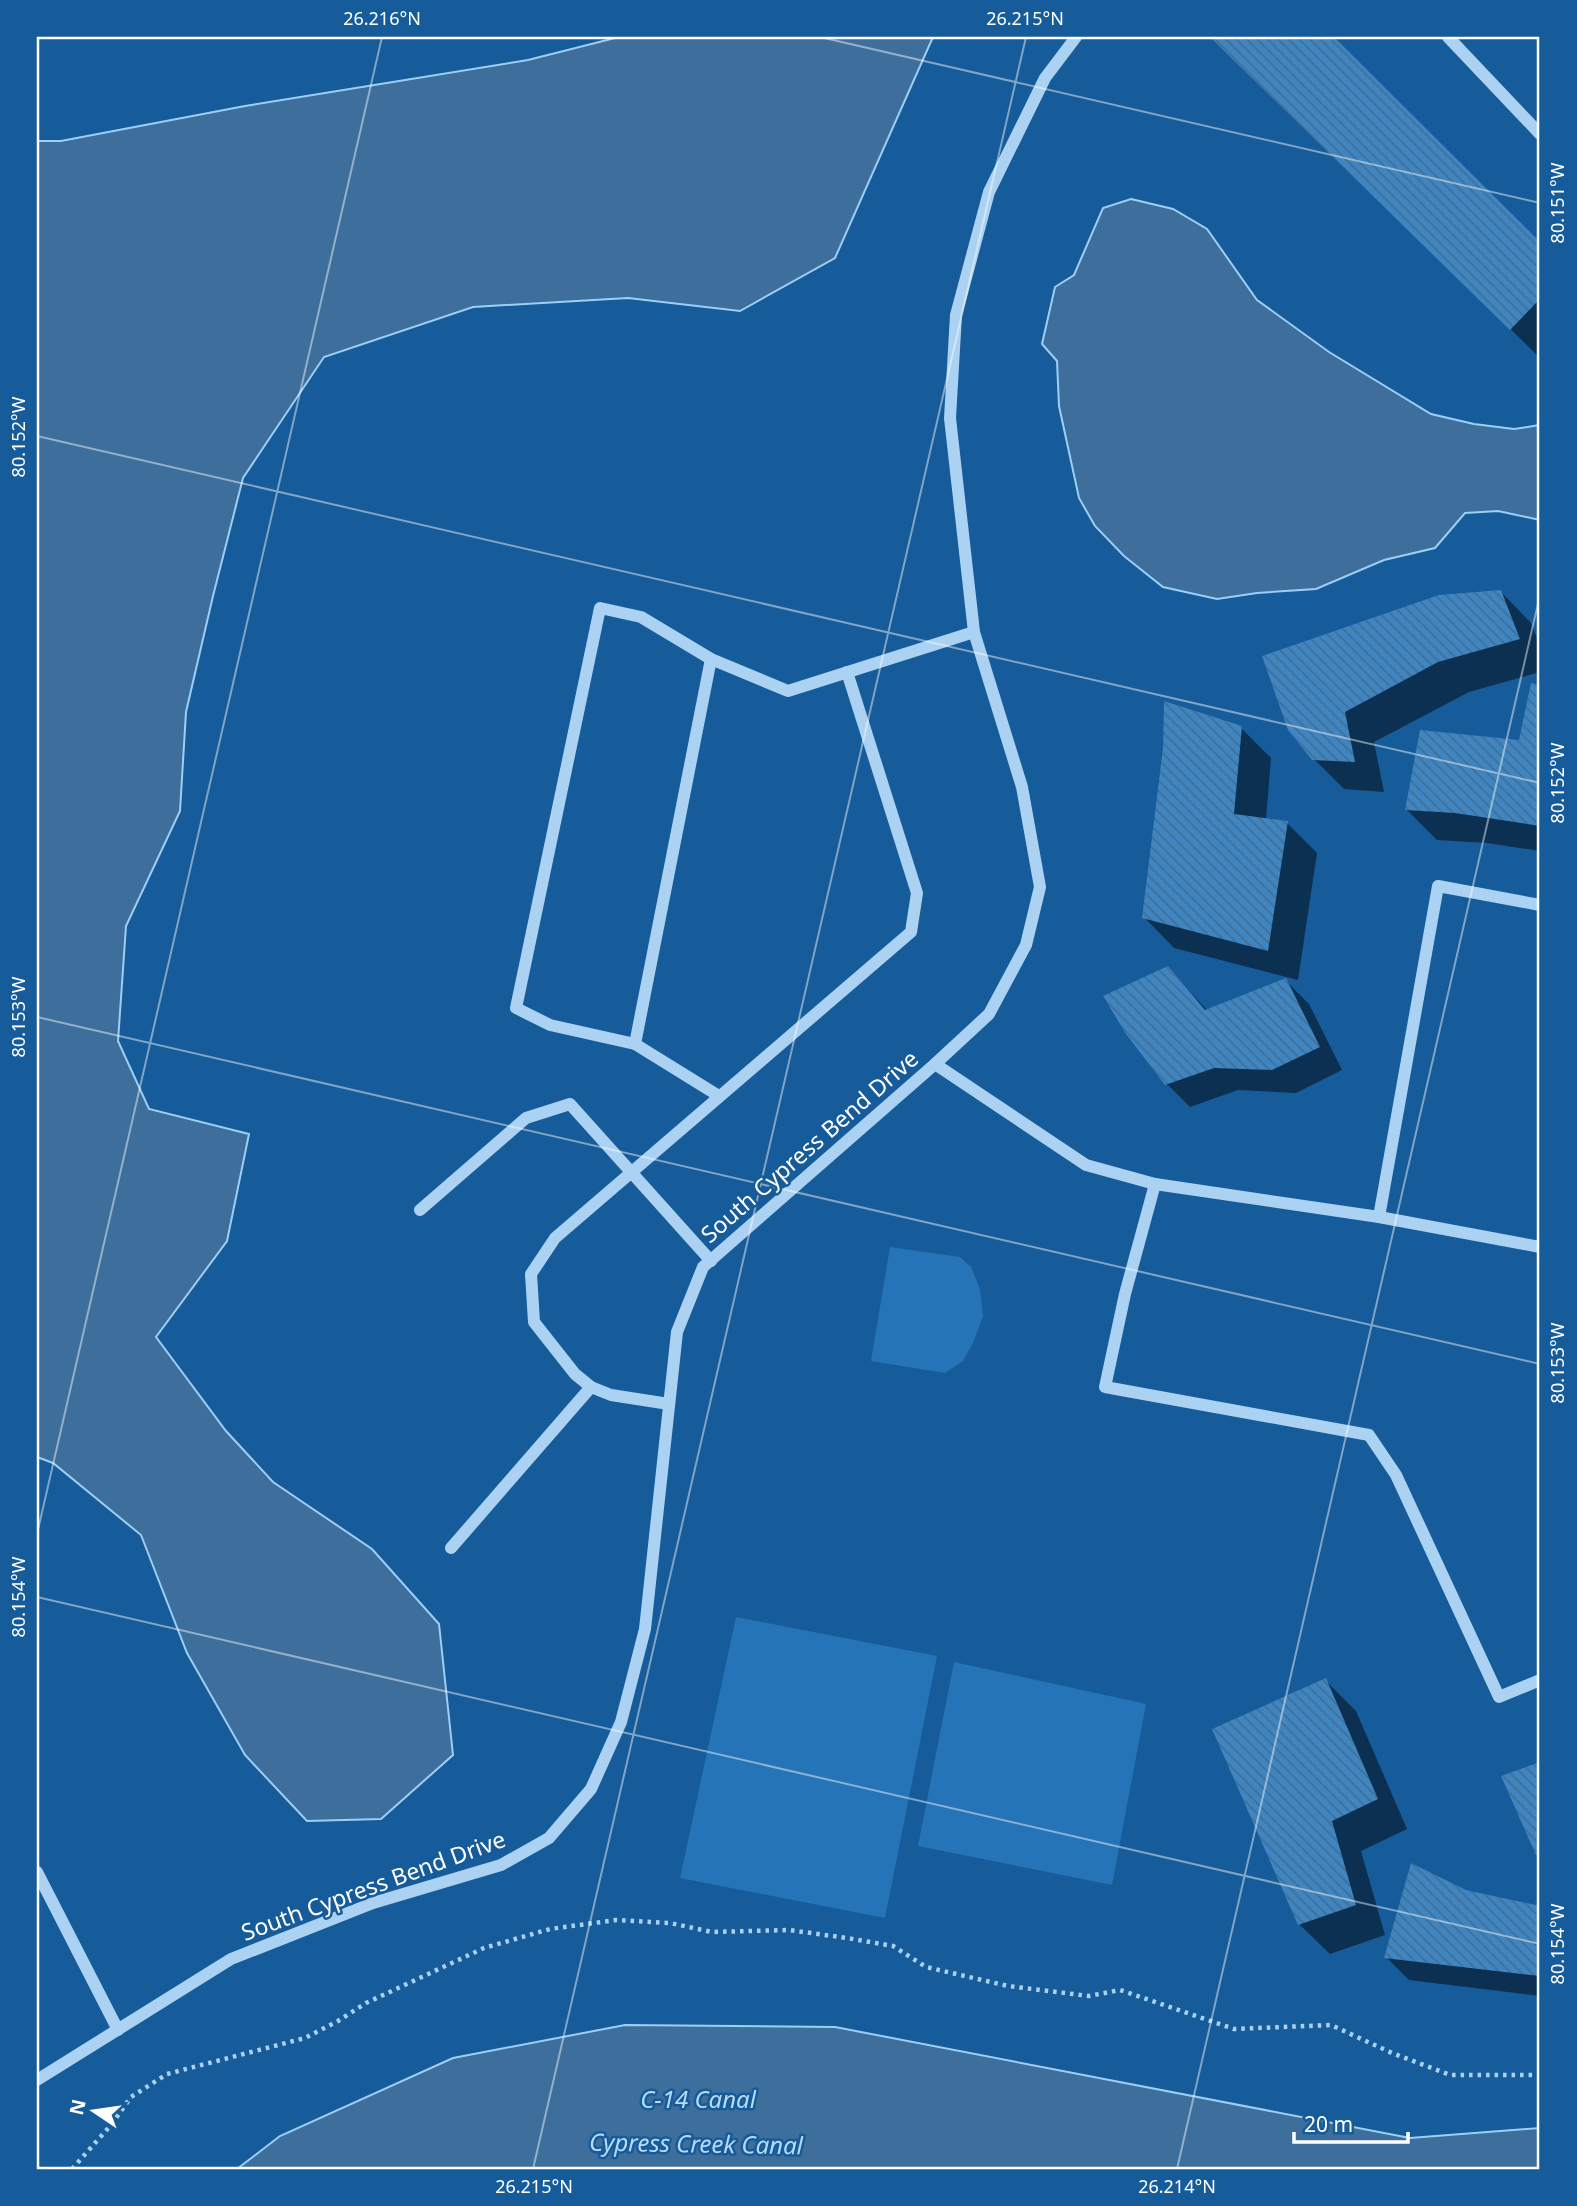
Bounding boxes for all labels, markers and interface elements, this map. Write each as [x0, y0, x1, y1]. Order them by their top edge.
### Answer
text: 26.216°N [343, 6, 421, 30]
text: 26.215°N [986, 6, 1064, 30]
text: 80.151°W [1545, 162, 1569, 243]
text: 80.152°W [6, 396, 30, 477]
text: 80.152°W [1545, 742, 1569, 823]
text: 80.153°W [6, 976, 30, 1057]
street label: South Cypress Bend Drive [693, 1042, 925, 1250]
text: 80.153°W [1545, 1322, 1569, 1403]
text: 80.154°W [6, 1556, 30, 1637]
street label: South Cypress Bend Drive [237, 1822, 509, 1948]
text: 80.154°W [1545, 1903, 1569, 1984]
north arrow [60, 2076, 130, 2146]
water label: C-14 Canal [640, 2082, 757, 2115]
text: N [63, 2097, 92, 2118]
scale bar [1294, 2101, 1407, 2145]
text: 20 m [1304, 2110, 1353, 2138]
water label: Cypress Creek Canal [589, 2125, 804, 2161]
text: 26.215°N [495, 2174, 573, 2198]
text: 26.214°N [1138, 2174, 1216, 2198]

